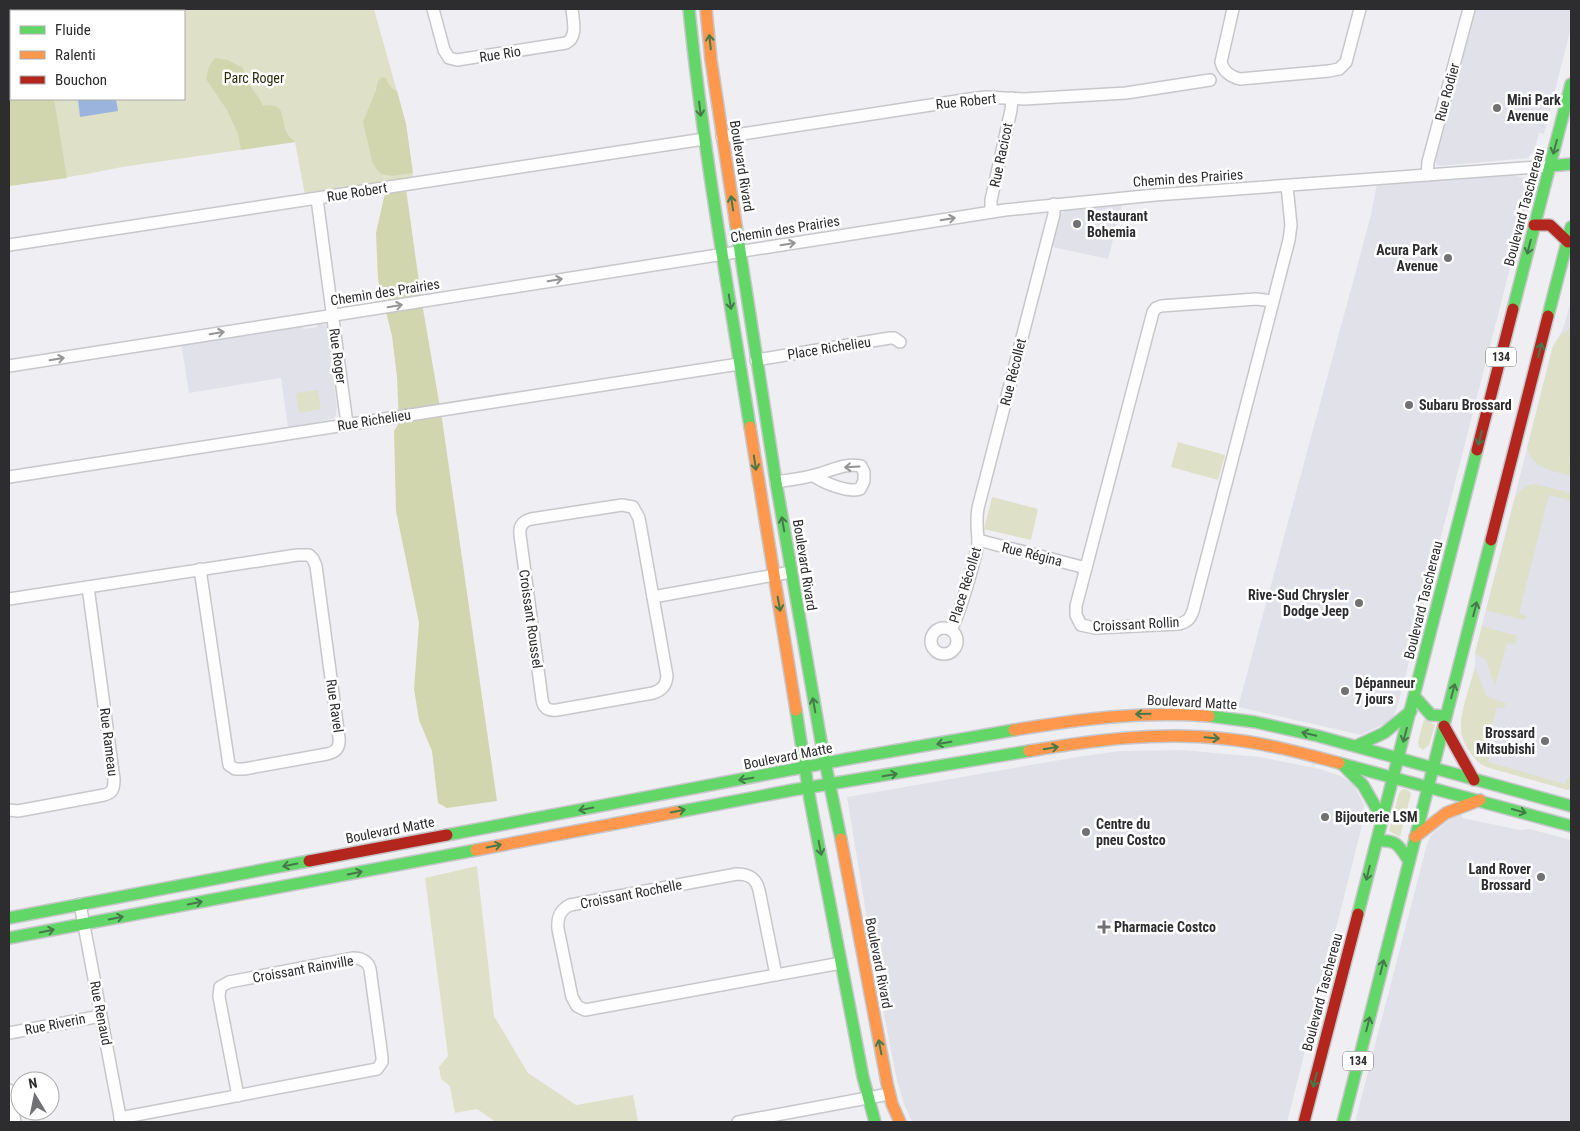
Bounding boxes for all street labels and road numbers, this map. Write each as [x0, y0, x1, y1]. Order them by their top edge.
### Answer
street label: Rue Rio [478, 43, 522, 65]
street label: Rue Rodier [1432, 61, 1462, 123]
street label: Rue Robert [935, 90, 997, 112]
street label: Boulevard Rivard [727, 119, 757, 213]
street label: Rue Racicot [986, 121, 1016, 189]
street label: Boulevard Taschereau [1501, 146, 1547, 268]
street label: Chemin des Prairies [1132, 166, 1244, 190]
street label: Rue Robert [326, 179, 388, 205]
street label: Chemin des Prairies [729, 212, 841, 246]
street label: Chemin des Prairies [329, 275, 441, 309]
street label: Rue Roger [326, 327, 350, 385]
street label: Place Richelieu [786, 334, 872, 362]
street label: Rue Récollet [997, 337, 1029, 407]
road number: 134 [1486, 348, 1516, 367]
street label: Rue Richelieu [336, 406, 412, 434]
street label: Boulevard Rivard [790, 518, 820, 612]
street label: Rue Régina [1000, 539, 1064, 569]
street label: Boulevard Taschereau [1401, 539, 1445, 661]
street label: Place Récollet [946, 545, 984, 625]
street label: Croissant Roussel [516, 569, 546, 669]
street label: Croissant Rollin [1092, 614, 1180, 634]
street label: Rue Ravel [323, 678, 347, 734]
street label: Boulevard Matte [1147, 692, 1238, 712]
street label: Rue Rameau [97, 707, 121, 777]
street label: Boulevard Matte [742, 739, 834, 772]
street label: Boulevard Matte [344, 813, 436, 846]
street label: Croissant Rochelle [579, 876, 684, 912]
street label: Boulevard Rivard [862, 916, 896, 1010]
street label: Boulevard Taschereau [1299, 931, 1345, 1053]
street label: Croissant Rainville [251, 952, 355, 986]
street label: Rue Renaud [87, 979, 115, 1047]
street label: Rue Riverin [23, 1010, 87, 1038]
road number: 134 [1343, 1052, 1373, 1070]

